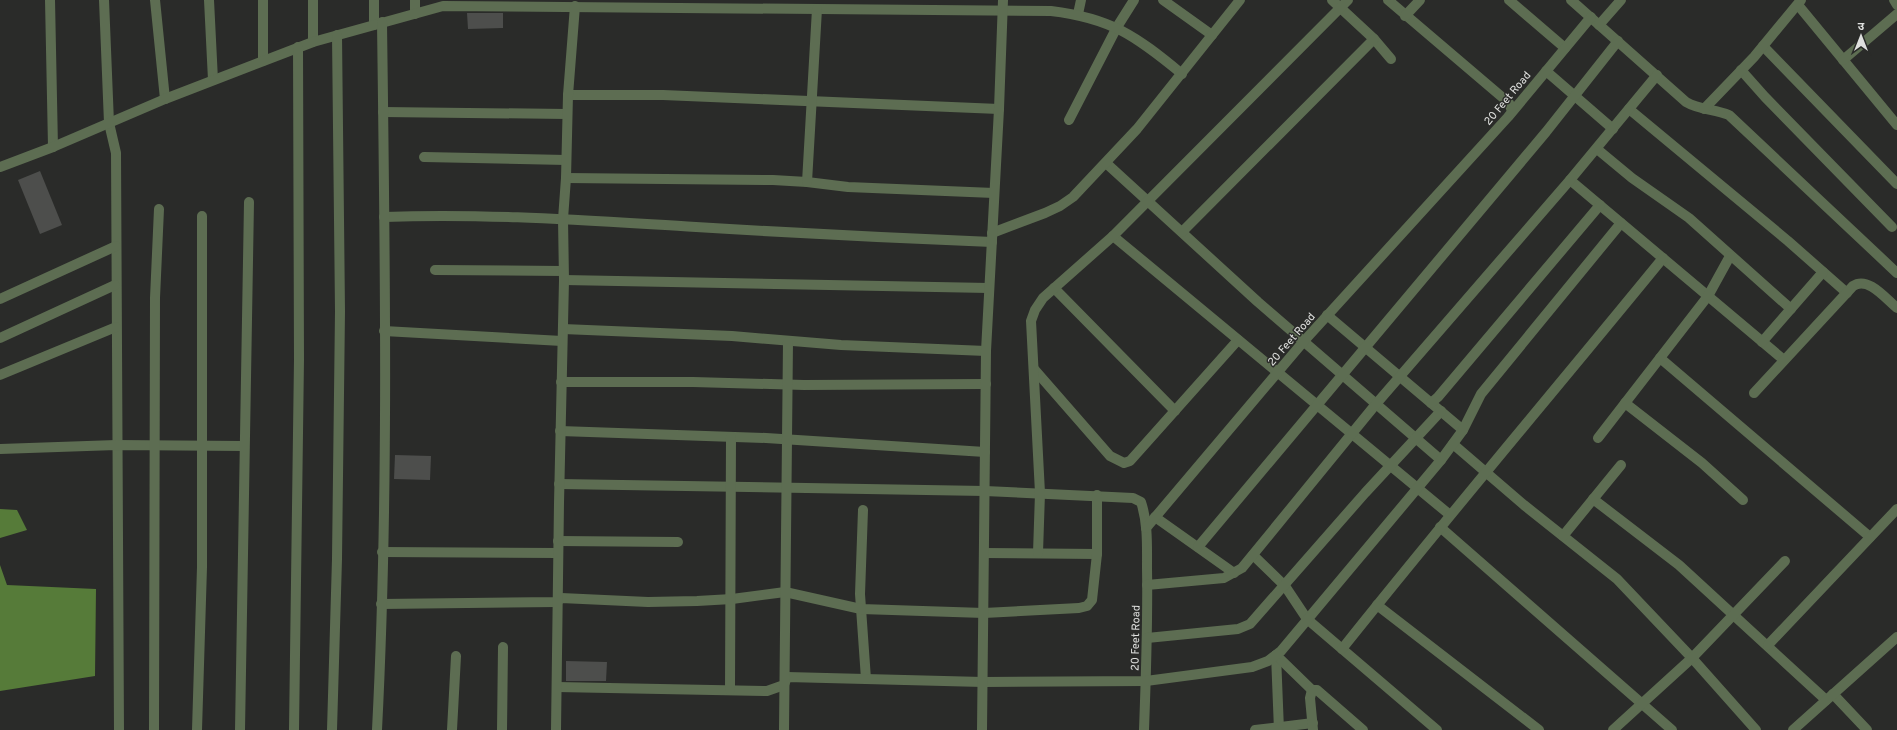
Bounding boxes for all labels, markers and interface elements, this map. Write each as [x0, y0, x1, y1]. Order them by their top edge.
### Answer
north arrow [1841, 16, 1881, 56]
text: उ [1858, 20, 1865, 34]
street label: 20 Feet Road [1481, 69, 1534, 128]
street label: 20 Feet Road [1265, 310, 1319, 369]
street label: 20 Feet Road [1128, 605, 1144, 671]

